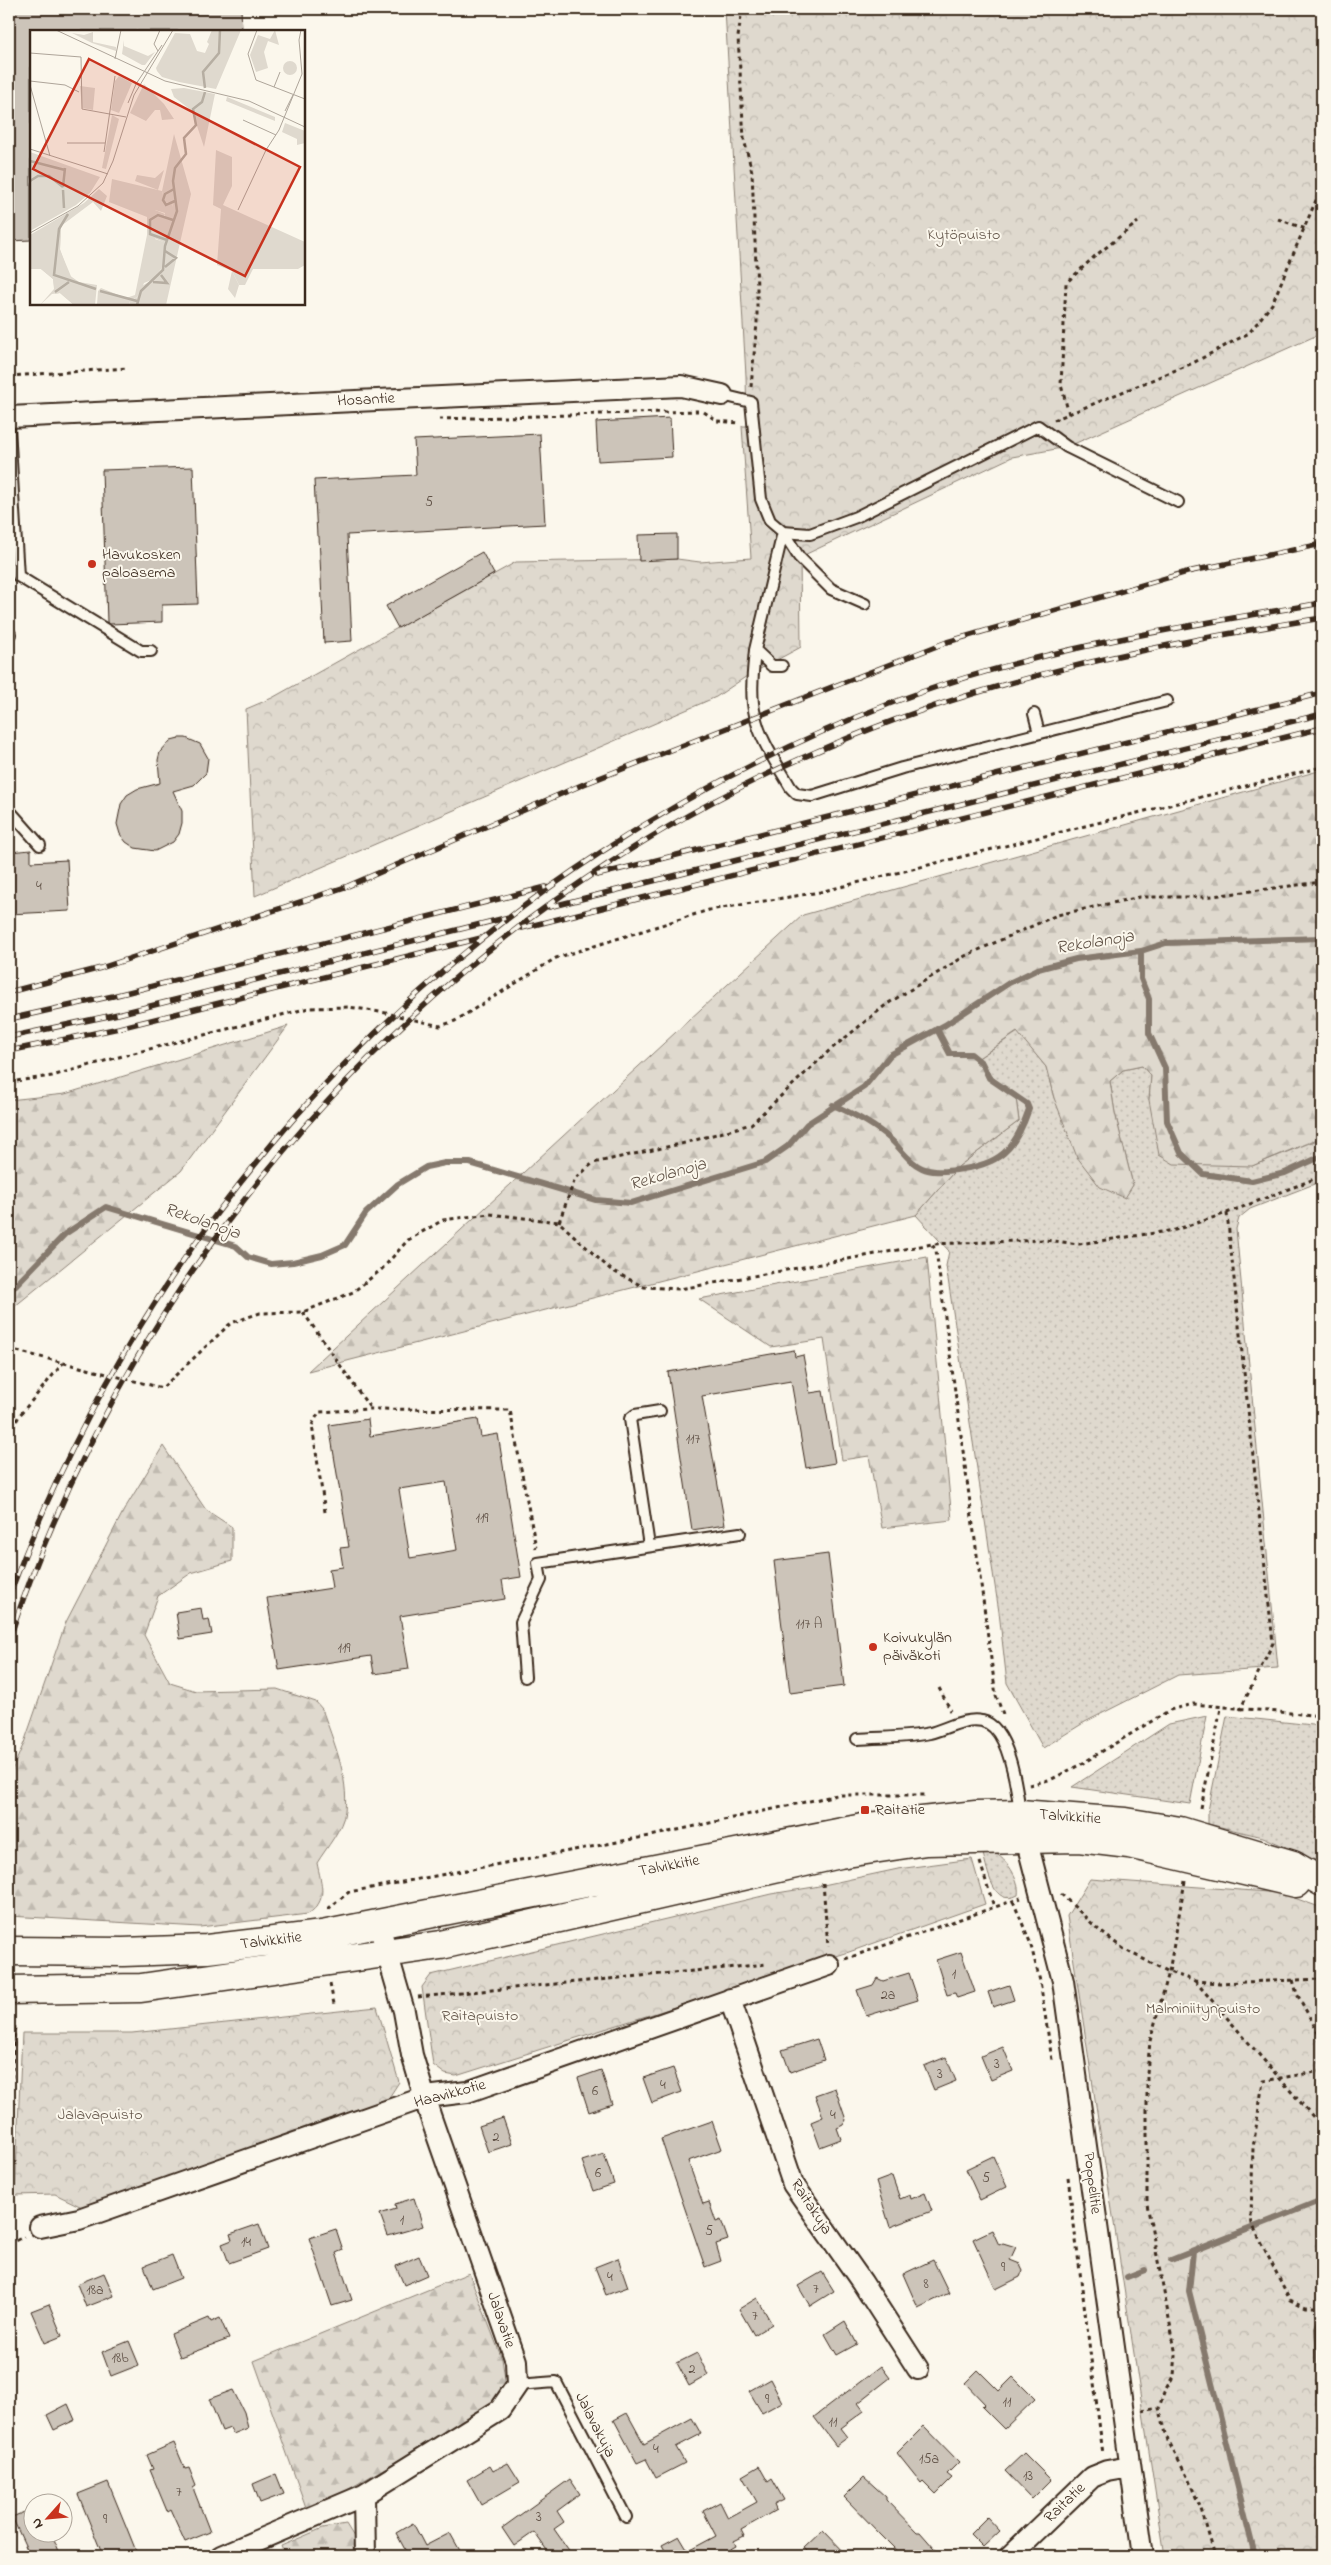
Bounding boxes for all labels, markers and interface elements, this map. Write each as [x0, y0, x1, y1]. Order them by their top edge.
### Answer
inset map [30, 30, 305, 305]
park label: Kytöpuisto [928, 223, 1000, 247]
street label: Hosantie [337, 386, 396, 413]
house number: 5 [425, 492, 433, 513]
place label: Havukosken paloasema [102, 543, 181, 585]
marker: Havukosken paloasema [86, 558, 98, 570]
house number: 4 [36, 876, 42, 897]
water label: Rekolanoja [1054, 924, 1136, 962]
water label: Rekolanoja [627, 1152, 710, 1198]
water label: Rekolanoja [161, 1197, 244, 1247]
house number: 117 [686, 1429, 701, 1450]
house number: 119 [475, 1508, 489, 1529]
house number: 117 A [796, 1614, 822, 1635]
place label: Koivukylän päiväkoti [883, 1626, 952, 1668]
house number: 119 [337, 1638, 351, 1659]
marker: Koivukylän päiväkoti [867, 1641, 879, 1653]
place label: Raitatie [875, 1798, 926, 1822]
street label: Talvikkitie [1038, 1803, 1103, 1831]
marker: Raitatie [859, 1804, 871, 1816]
street label: Talvikkitie [636, 1848, 702, 1884]
street label: Talvikkitie [239, 1925, 304, 1957]
house number: 1 [952, 1964, 957, 1985]
house number: 2a [881, 1985, 895, 2006]
park label: Malminiitynpuisto [1146, 1997, 1260, 2021]
park label: Raitapuisto [442, 2004, 518, 2028]
house number: 3 [994, 2054, 1000, 2075]
house number: 3 [937, 2064, 943, 2085]
street label: Haavikkotie [411, 2073, 489, 2115]
house number: 4 [660, 2075, 666, 2096]
house number: 6 [592, 2081, 598, 2102]
park label: Jalavapuisto [57, 2103, 143, 2127]
house number: 4 [830, 2105, 836, 2126]
house number: 2 [493, 2127, 500, 2148]
street label: Poppelitie [1076, 2151, 1108, 2216]
house number: 6 [595, 2163, 601, 2184]
house number: 5 [982, 2168, 990, 2189]
street label: Raitakuja [784, 2174, 838, 2240]
house number: 1 [400, 2210, 405, 2231]
house number: 5 [705, 2221, 713, 2242]
house number: 14 [241, 2232, 251, 2253]
house number: 9 [1001, 2257, 1006, 2278]
house number: 4 [607, 2267, 613, 2288]
house number: 8 [923, 2274, 929, 2295]
house number: 7 [813, 2279, 819, 2300]
house number: 18a [86, 2280, 104, 2301]
street label: Jalavatie [480, 2289, 522, 2352]
house number: 7 [752, 2306, 758, 2327]
house number: 18b [111, 2348, 129, 2369]
house number: 2 [689, 2359, 696, 2380]
street label: Jalavakuja [568, 2388, 622, 2462]
house number: 9 [765, 2389, 770, 2410]
house number: 11 [1003, 2392, 1012, 2413]
house number: 11 [829, 2412, 838, 2433]
house number: 4 [653, 2439, 659, 2460]
house number: 15a [919, 2449, 939, 2470]
house number: 13 [1023, 2466, 1033, 2487]
street label: Raitatie [1039, 2476, 1092, 2529]
house number: 7 [176, 2482, 182, 2503]
north arrow [22, 2492, 72, 2542]
house number: 3 [536, 2507, 542, 2528]
house number: 9 [103, 2509, 108, 2530]
text: N [26, 2514, 49, 2532]

